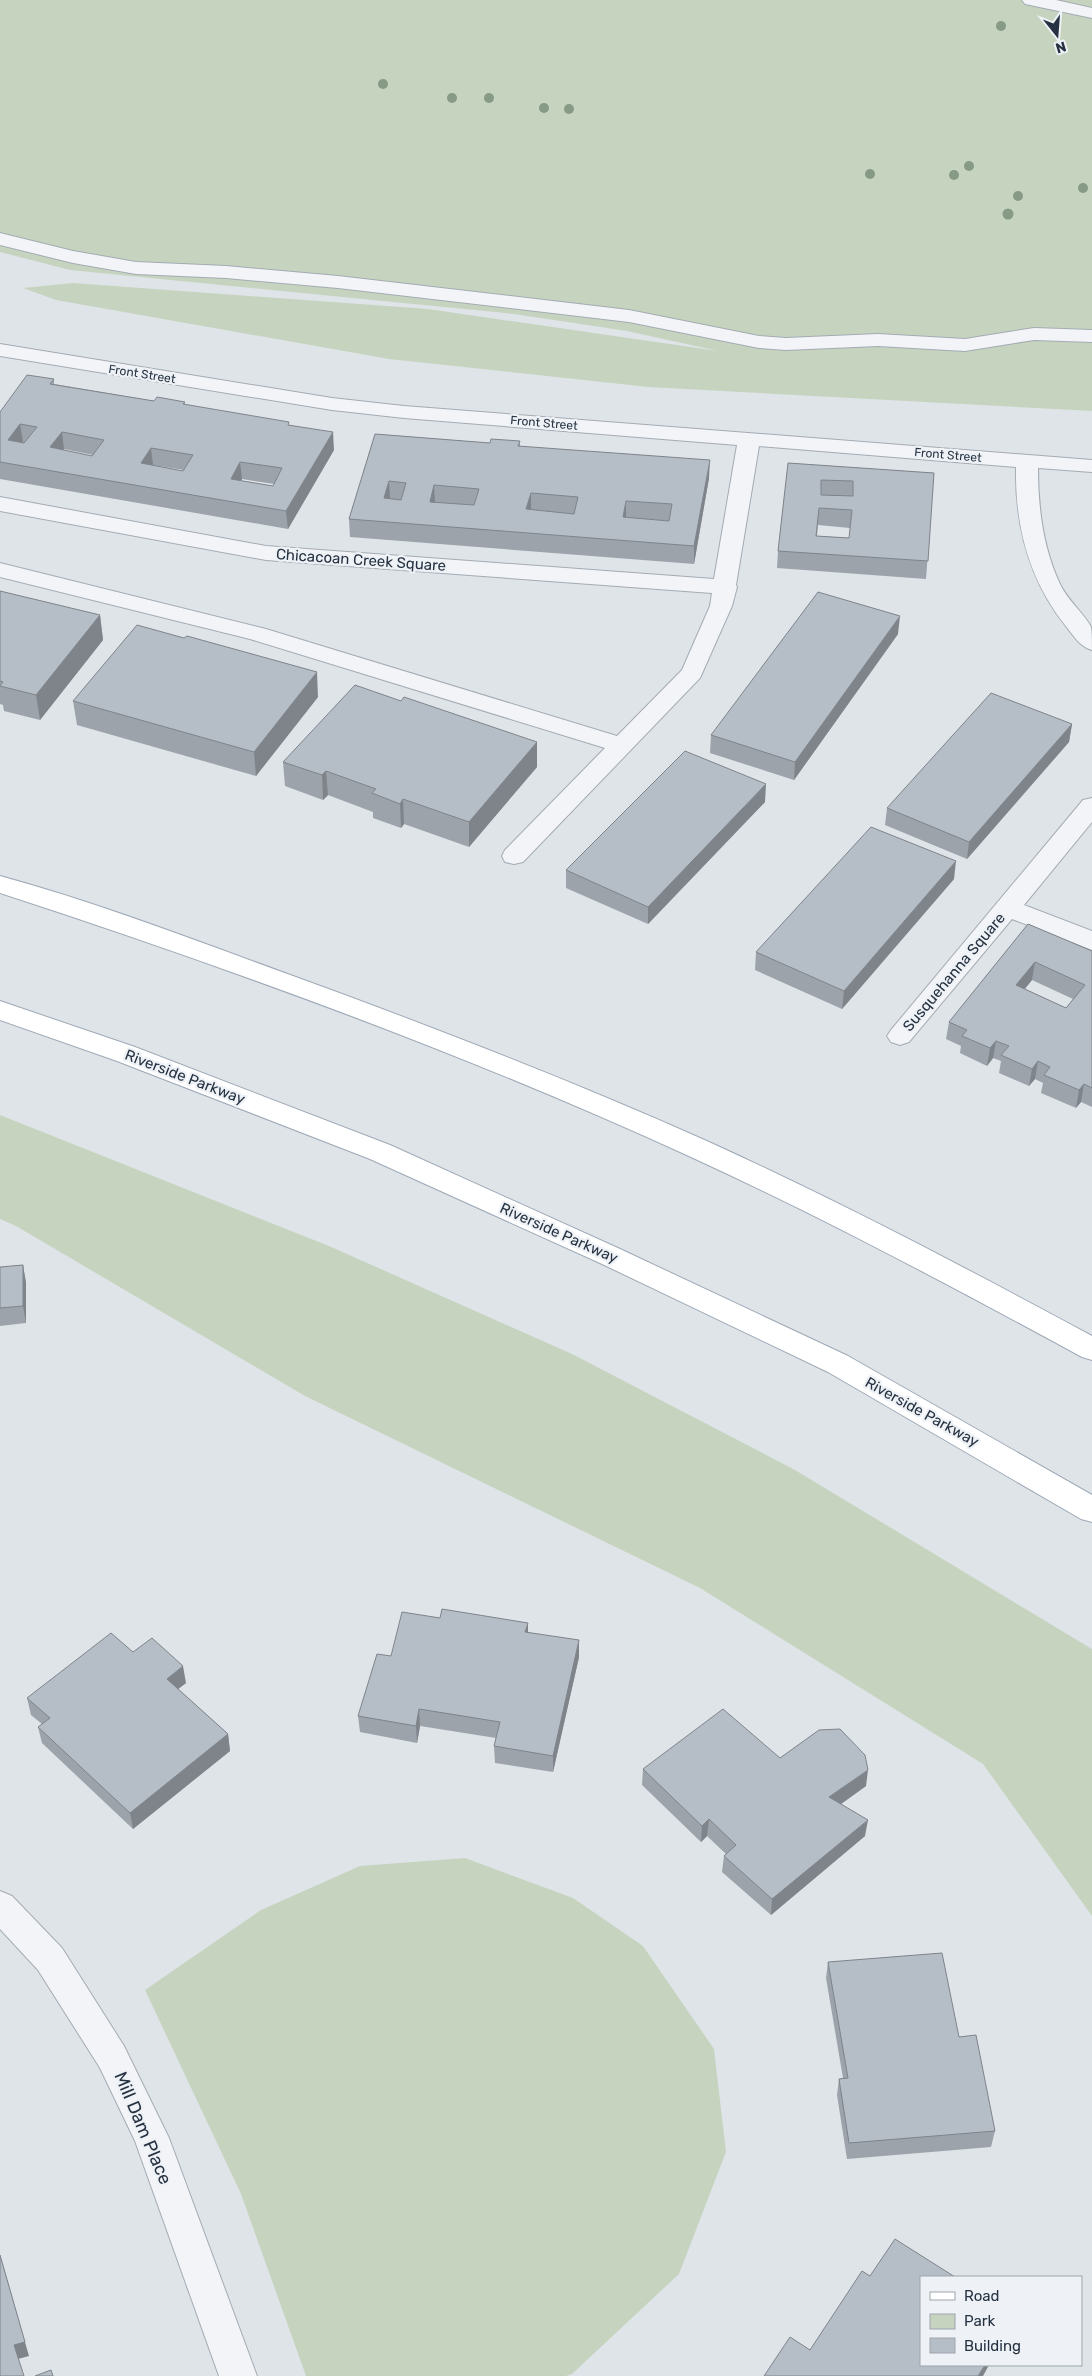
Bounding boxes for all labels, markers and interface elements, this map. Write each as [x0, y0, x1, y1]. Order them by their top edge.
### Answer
north arrow [1032, 10, 1082, 60]
text: N [1053, 37, 1068, 57]
street label: Front Street [107, 362, 177, 386]
street label: Front Street [510, 413, 579, 433]
street label: Front Street [914, 445, 983, 465]
street label: Chicacoan Creek Square [275, 545, 447, 575]
street label: Susquehanna Square [899, 909, 1009, 1035]
street label: Riverside Parkway [122, 1046, 248, 1108]
street label: Riverside Parkway [497, 1199, 621, 1267]
street label: Riverside Parkway [862, 1373, 982, 1451]
street label: Mill Dam Place [109, 2068, 177, 2188]
legend [920, 2276, 1082, 2366]
text: Road [964, 2287, 1000, 2305]
text: Park [964, 2312, 995, 2330]
text: Building [964, 2337, 1021, 2355]

